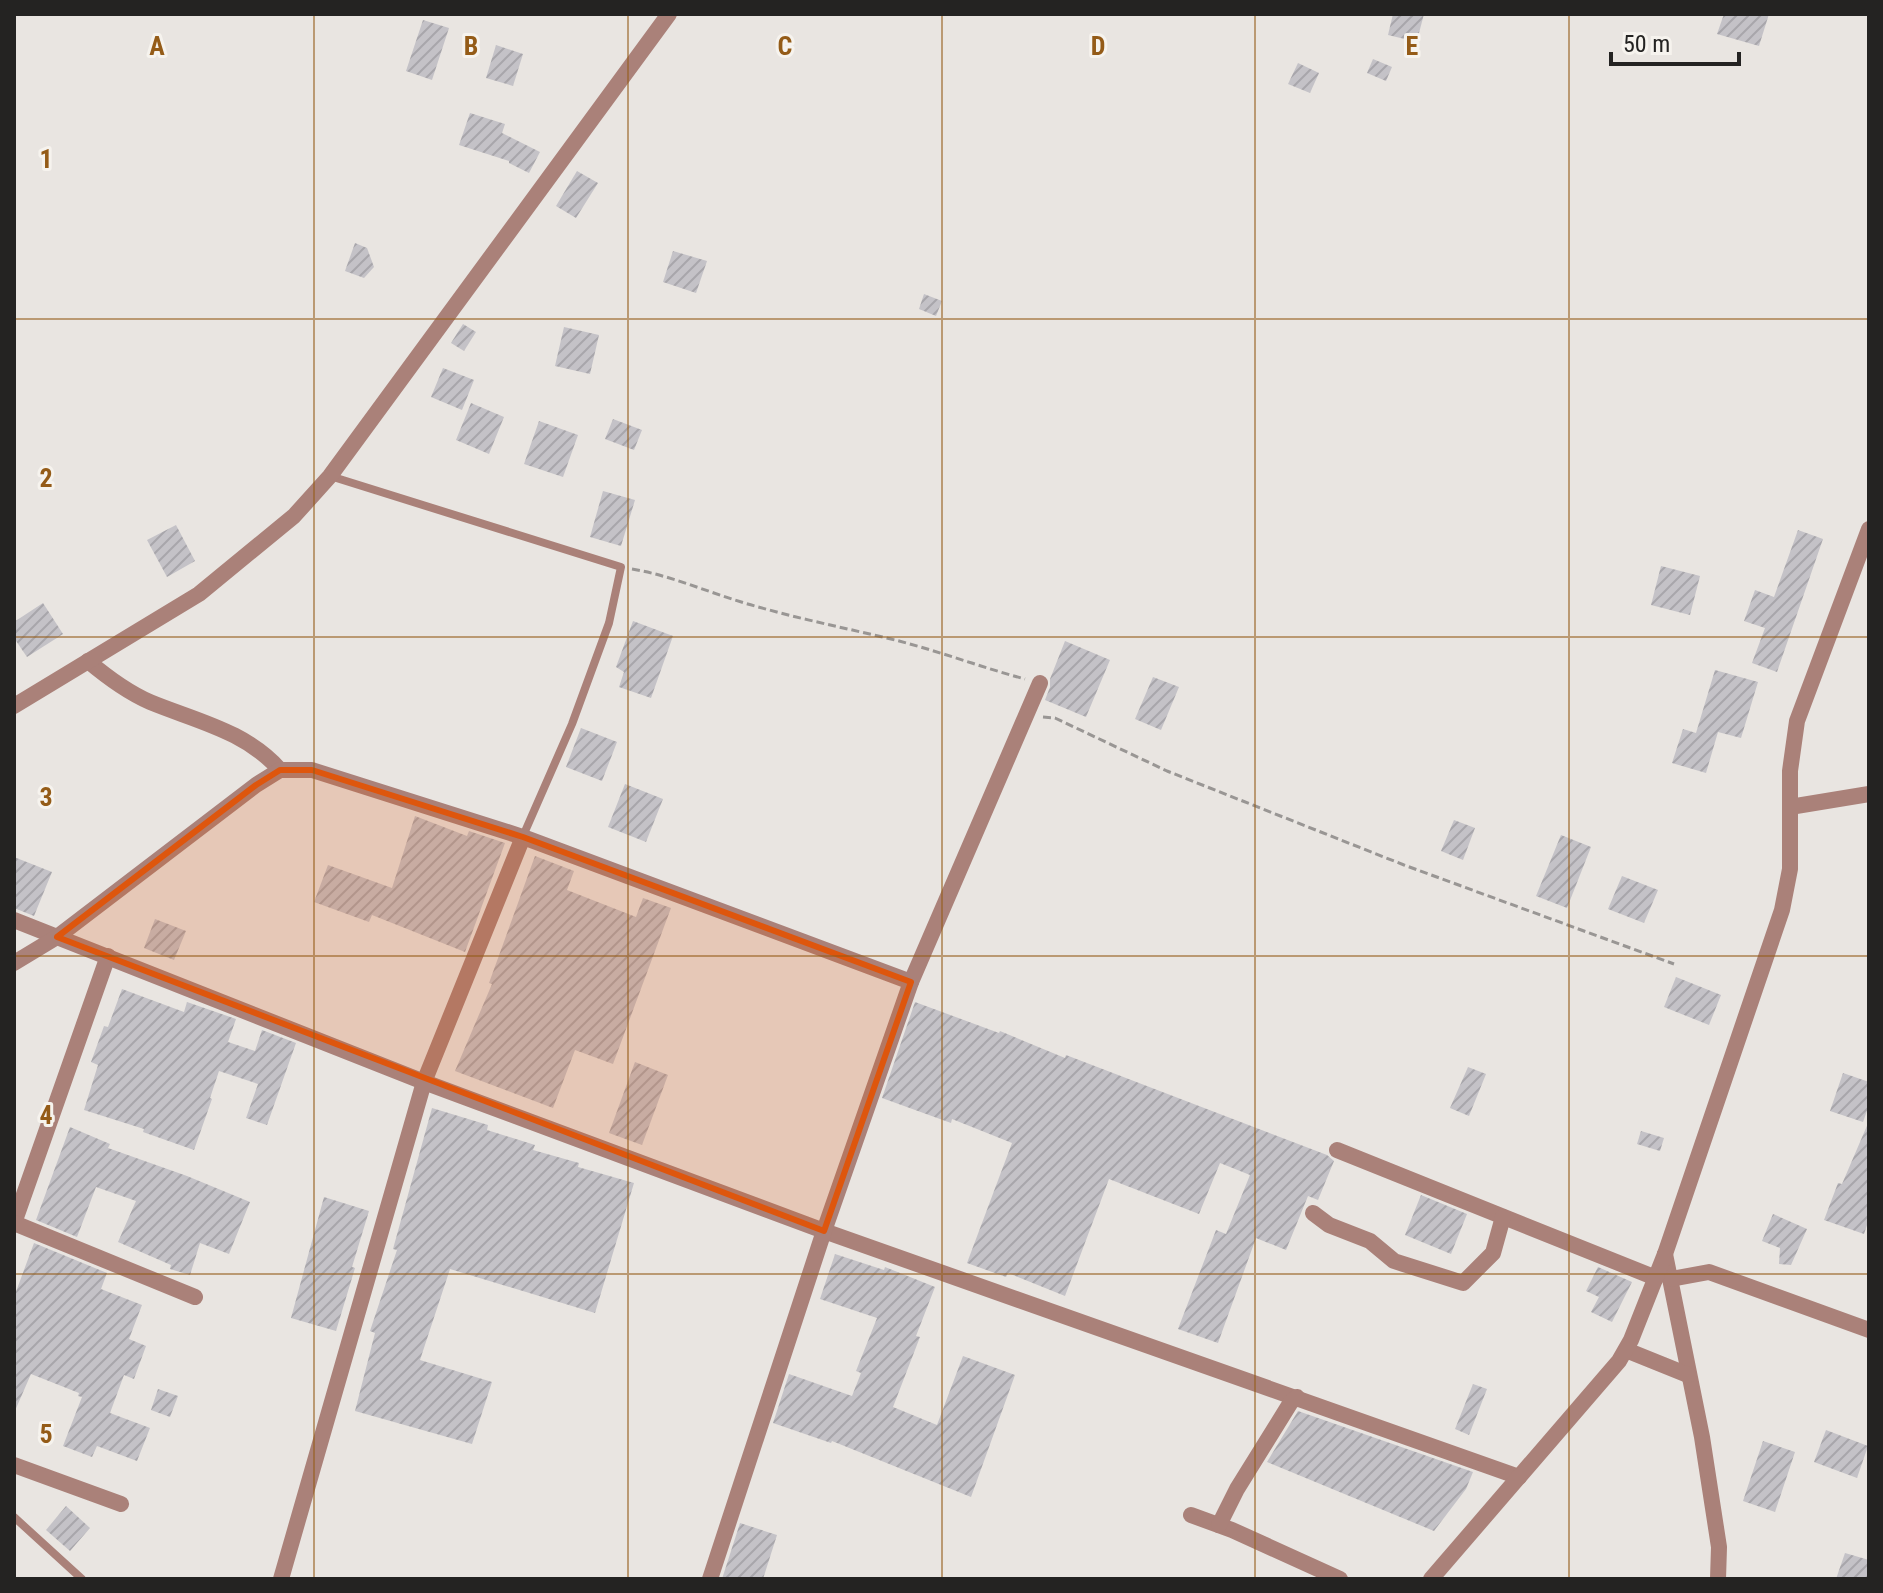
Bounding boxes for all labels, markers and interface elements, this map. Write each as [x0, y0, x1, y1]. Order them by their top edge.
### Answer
scale bar [1611, 16, 1739, 66]
text: 50 m [1623, 30, 1670, 58]
text: A [149, 31, 165, 61]
text: B [464, 31, 478, 61]
text: C [778, 31, 793, 61]
text: D [1091, 31, 1105, 61]
text: E [1406, 31, 1419, 61]
text: 1 [39, 144, 53, 174]
text: 2 [39, 463, 53, 493]
text: 3 [39, 782, 53, 812]
text: 4 [39, 1100, 53, 1130]
text: 5 [39, 1419, 53, 1449]

